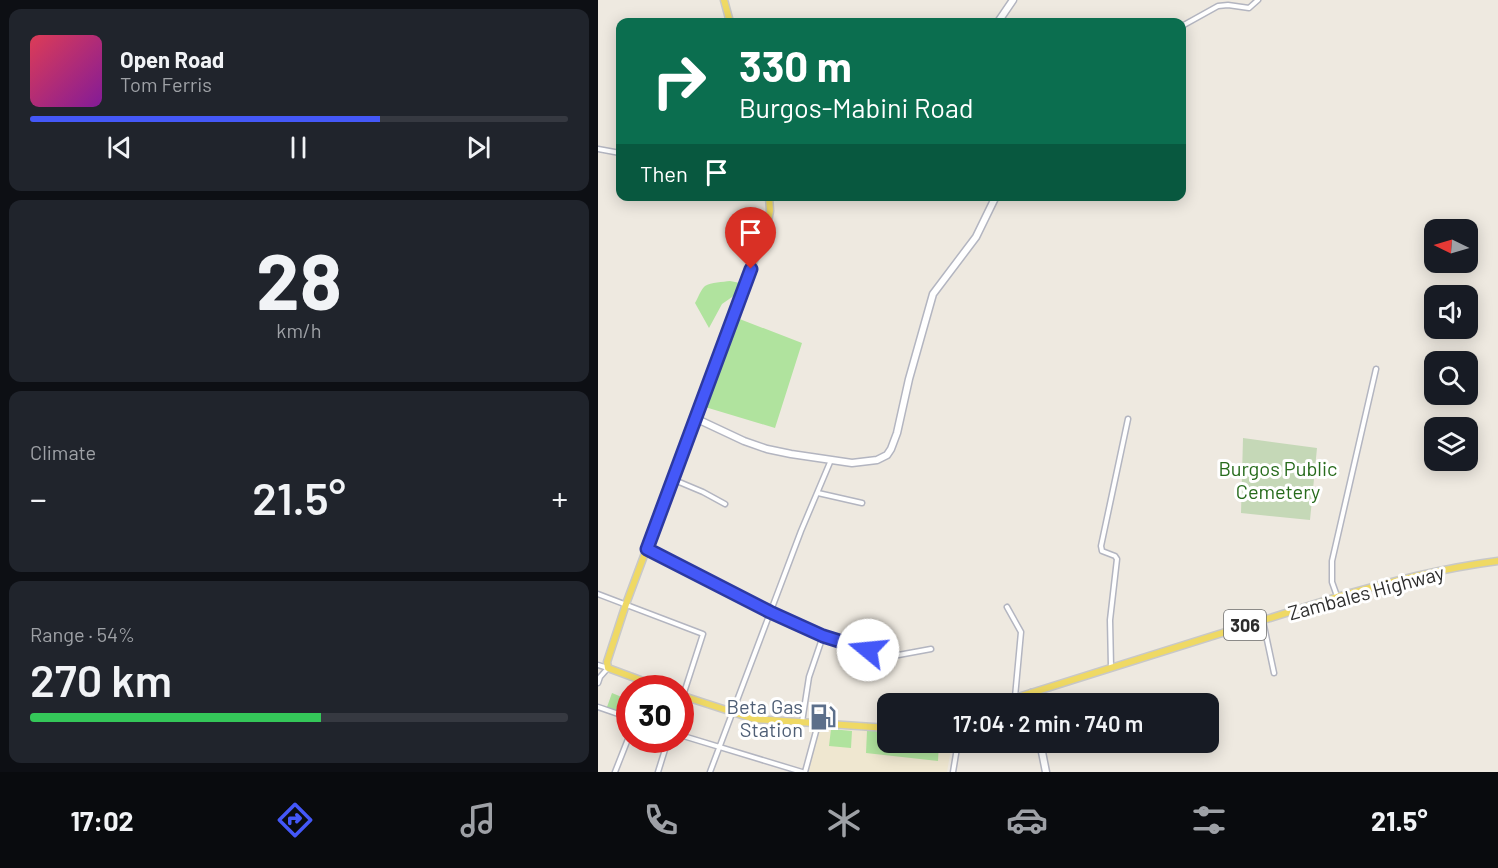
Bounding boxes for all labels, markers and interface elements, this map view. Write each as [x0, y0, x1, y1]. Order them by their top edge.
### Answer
text: 330 m [739, 40, 852, 90]
icon: right [640, 42, 718, 120]
text: Open Road [120, 46, 224, 72]
text: Tom Ferris [120, 72, 212, 96]
text: Burgos-Mabini Road [739, 91, 974, 123]
icon: previous [103, 131, 136, 164]
icon: pause [282, 131, 315, 164]
icon: next [462, 131, 495, 164]
icon: arrive [700, 156, 733, 189]
text: Then [640, 160, 688, 186]
pin [725, 207, 776, 269]
icon: arrive [734, 216, 767, 249]
north arrow [1424, 219, 1478, 273]
map controls [1424, 219, 1478, 471]
text: 28 [256, 232, 342, 326]
button: sound [1424, 285, 1478, 339]
text: km/h [276, 318, 322, 342]
button: search [1424, 351, 1478, 405]
button: layers [1424, 417, 1478, 471]
text: Climate [30, 440, 96, 464]
park label: Burgos Public Cemetery [1219, 456, 1337, 503]
text: 21.5° [252, 470, 346, 524]
text: − [30, 478, 47, 518]
text: + [551, 478, 568, 518]
street label: Zambales Highway [1285, 560, 1447, 624]
road number: 306 [1224, 610, 1266, 640]
position arrow [836, 618, 900, 682]
text: Range · 54% [30, 622, 135, 646]
text: 270 km [30, 652, 172, 706]
speed limit sign: 30 [616, 675, 694, 753]
place label: Beta Gas Station [726, 694, 803, 741]
fuel station icon: Beta Gas Station [808, 702, 838, 732]
text: 17:04 · 2 min · 740 m [953, 710, 1143, 736]
icon: directions [274, 799, 316, 841]
icon: music [457, 799, 499, 841]
icon: phone [640, 799, 682, 841]
icon: climate [823, 799, 865, 841]
icon: car [1006, 799, 1048, 841]
icon: filters [1188, 799, 1230, 841]
text: 17:02 [70, 804, 134, 836]
text: 21.5° [1371, 804, 1428, 836]

